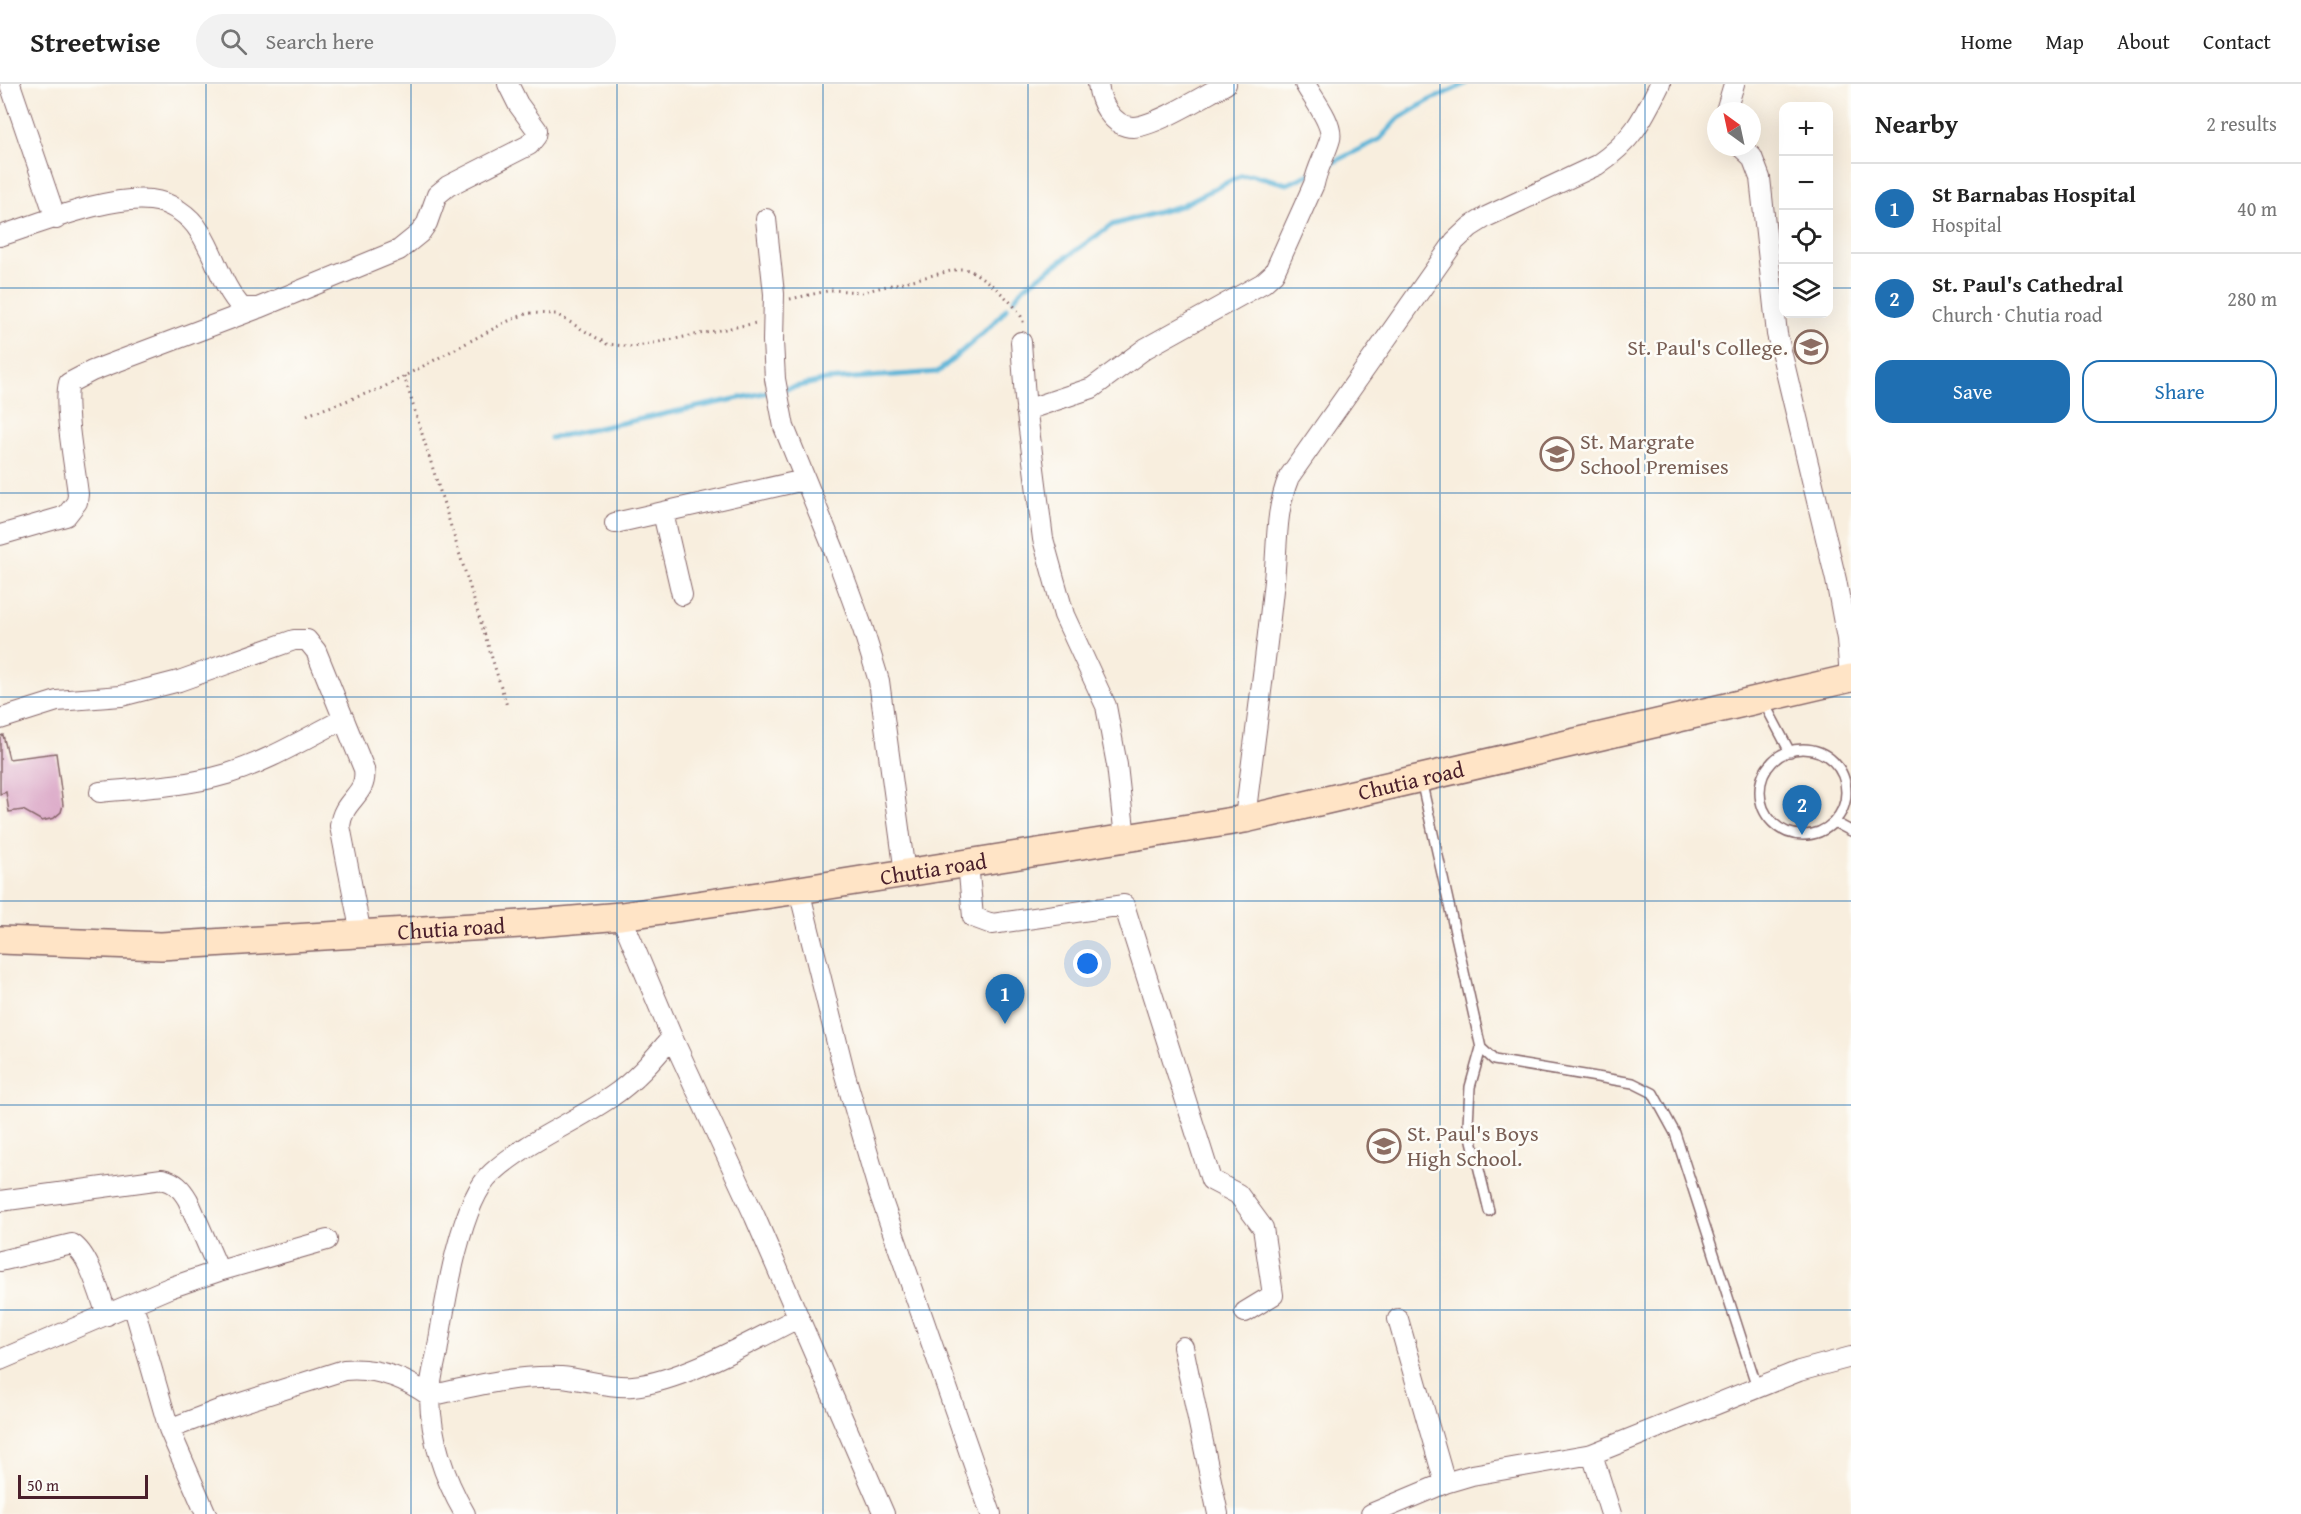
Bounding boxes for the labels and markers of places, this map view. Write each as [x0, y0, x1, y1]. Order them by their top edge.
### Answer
school or university icon: St. Paul's College. [1793, 329, 1829, 365]
place label: St. Paul's College. [1627, 331, 1788, 363]
place label: St. Margrate School Premises [1580, 425, 1729, 482]
school or university icon: St. Margrate School Premises [1539, 436, 1575, 472]
pin: 2 [1782, 786, 1822, 835]
pin: 1 [986, 974, 1024, 1024]
place label: St. Paul's Boys High School. [1407, 1117, 1539, 1174]
school or university icon: St. Paul's Boys High School. [1366, 1128, 1402, 1164]

